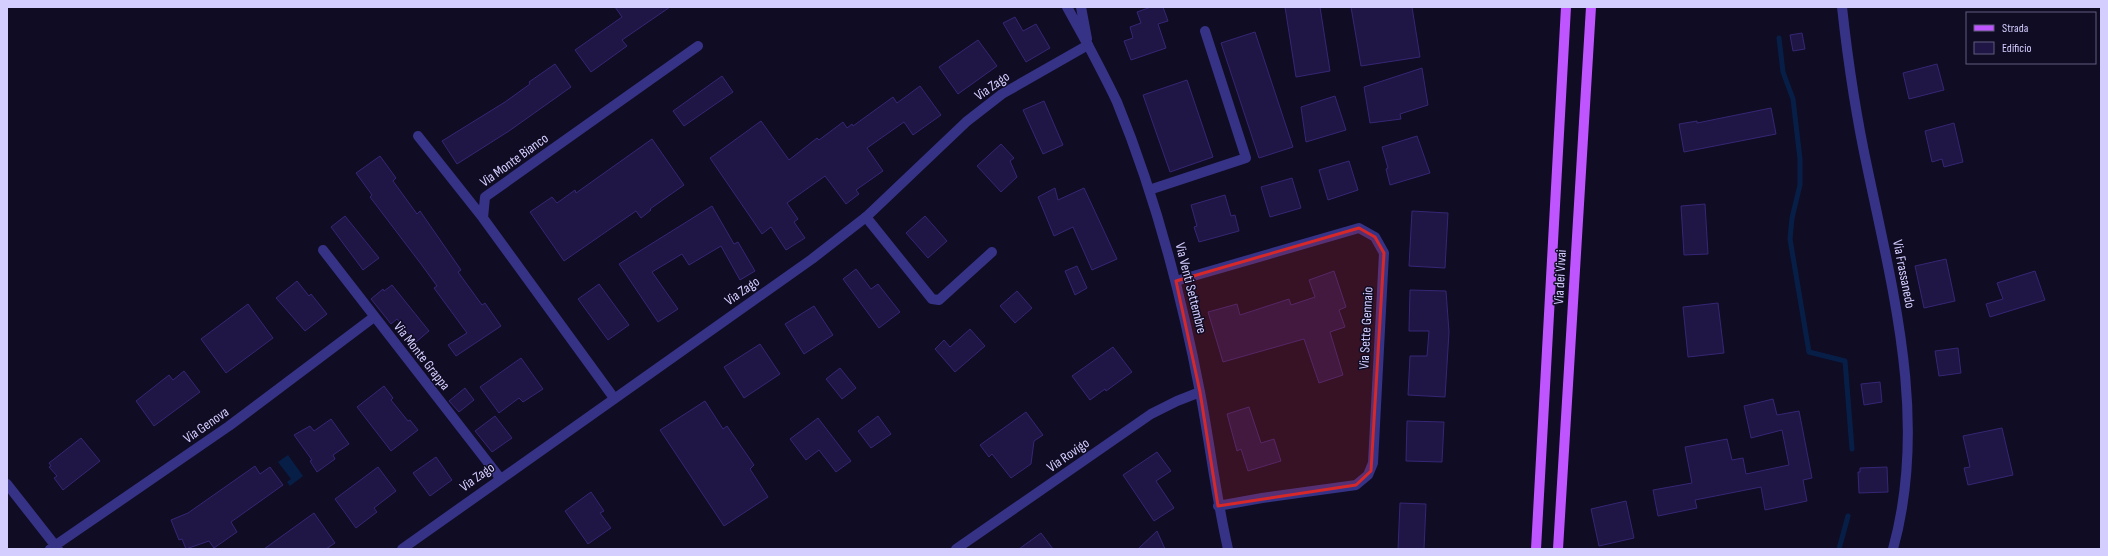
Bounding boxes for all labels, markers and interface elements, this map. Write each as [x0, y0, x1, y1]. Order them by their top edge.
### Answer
legend [1966, 12, 2096, 64]
text: Strada [2002, 21, 2029, 36]
text: Edificio [2002, 41, 2031, 56]
street label: Via Zago [971, 68, 1013, 104]
street label: Via Monte Bianco [477, 129, 552, 190]
street label: Via Frassanedo [1889, 238, 1919, 310]
street label: Via Venti Settembre [1171, 241, 1211, 335]
street label: Via dei Vivai [1550, 249, 1570, 305]
street label: Via Zago [721, 273, 763, 309]
street label: Via Sette Gennaio [1355, 286, 1377, 370]
street label: Via Monte Grappa [390, 318, 454, 394]
street label: Via Genova [180, 403, 232, 447]
street label: Via Rovigo [1044, 434, 1093, 476]
street label: Via Zago [456, 459, 498, 495]

